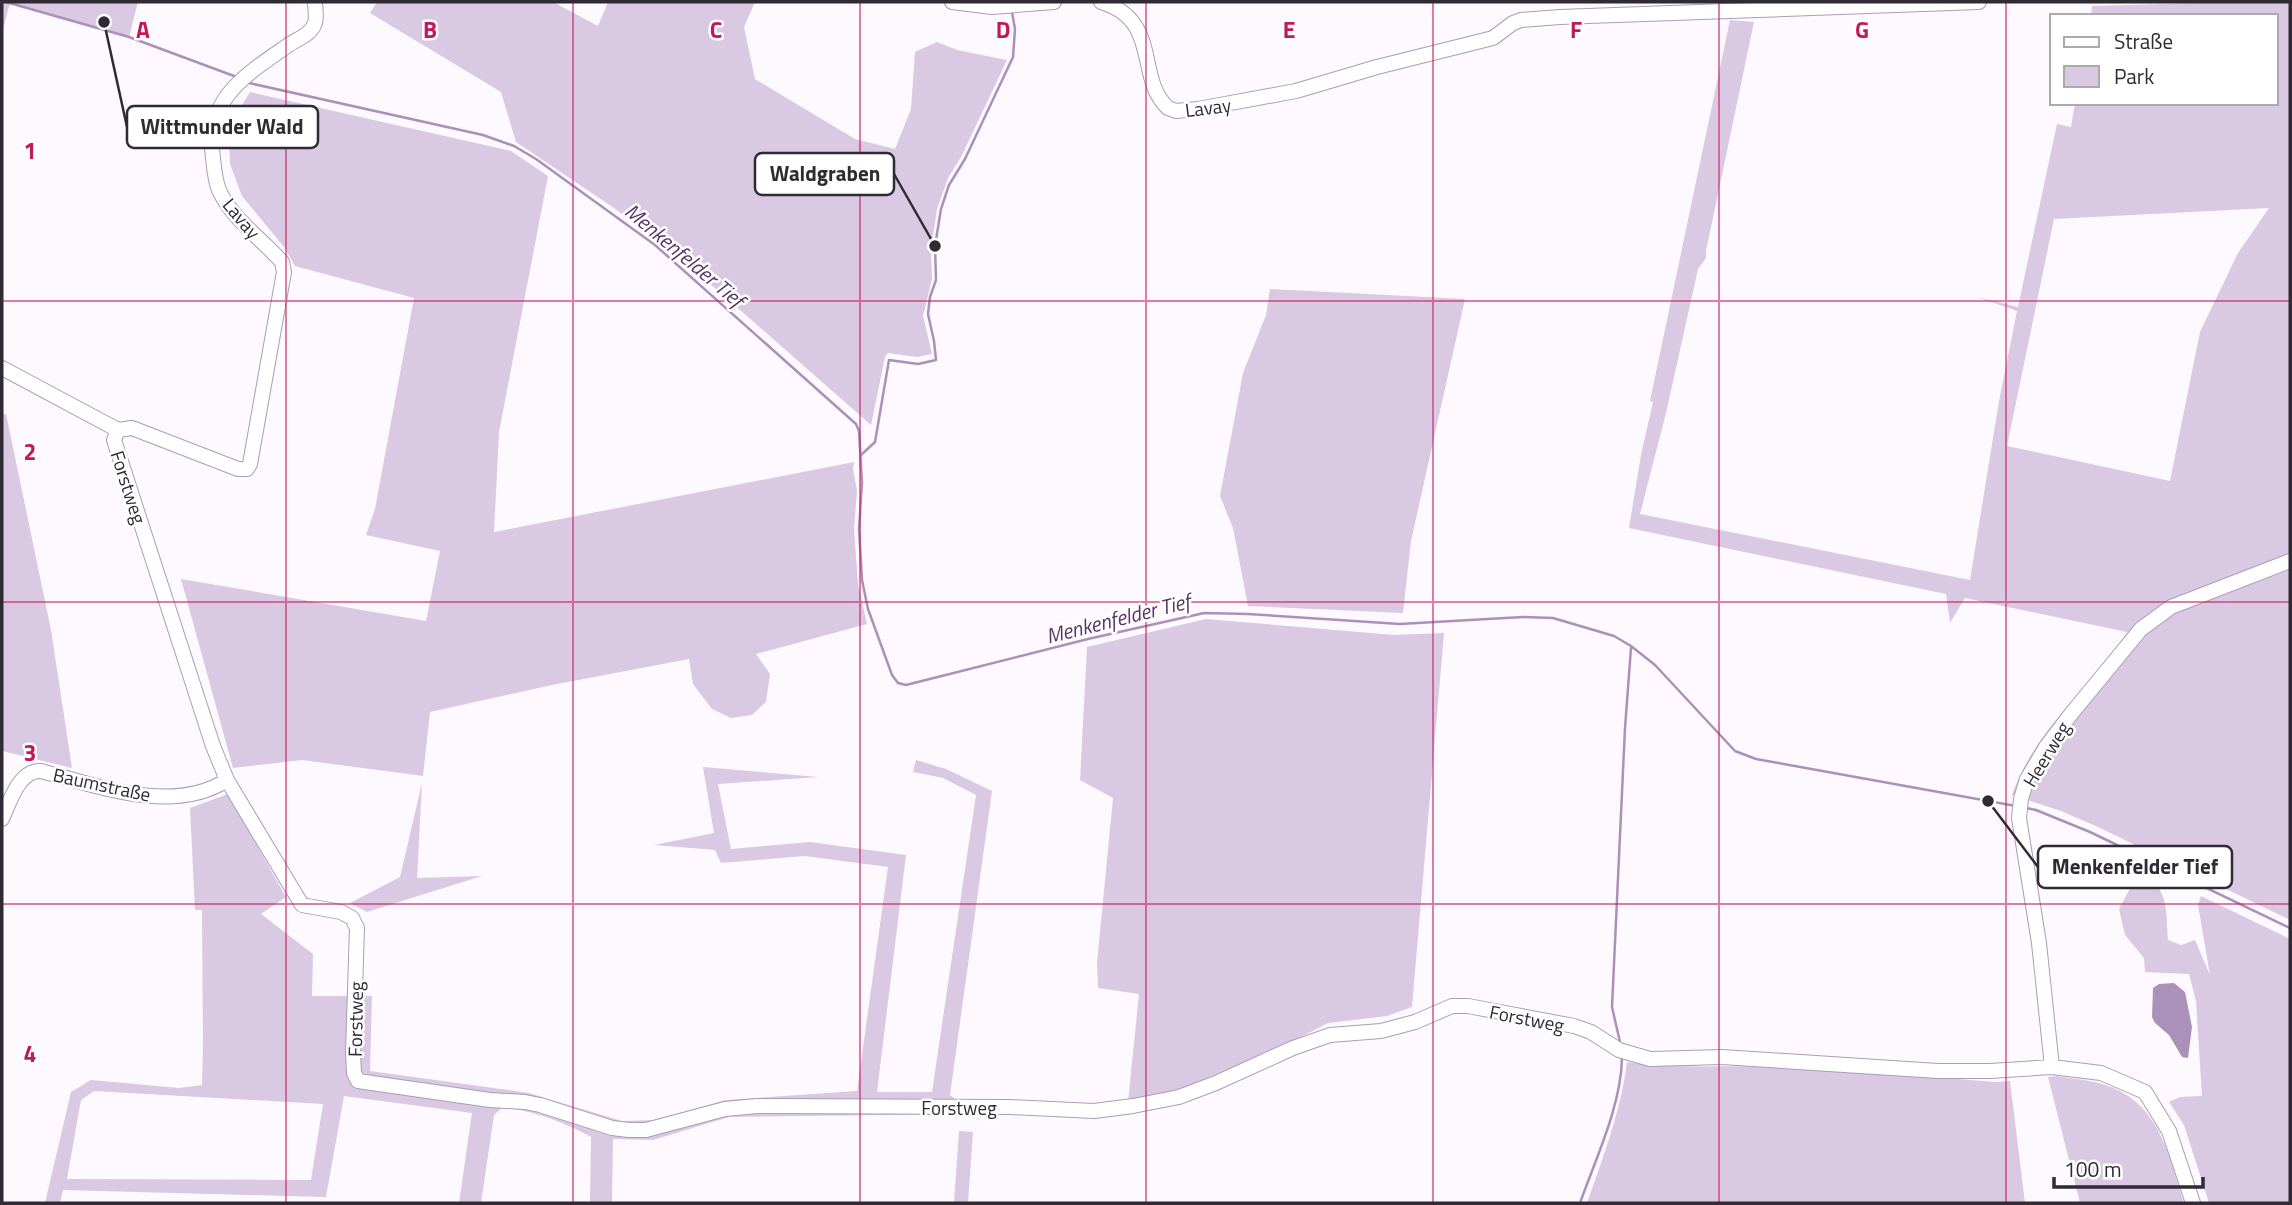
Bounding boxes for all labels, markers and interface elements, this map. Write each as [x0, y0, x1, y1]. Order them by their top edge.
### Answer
text: A [136, 12, 150, 47]
text: B [423, 12, 437, 47]
text: C [710, 12, 722, 47]
text: D [996, 12, 1010, 47]
text: E [1283, 12, 1295, 47]
text: F [1570, 12, 1582, 47]
text: G [1855, 12, 1869, 47]
legend [2050, 14, 2278, 105]
text: Straße [2114, 25, 2173, 57]
text: Park [2114, 60, 2154, 92]
street label: Lavay [1183, 90, 1233, 124]
callout: Wittmunder Wald [127, 106, 318, 148]
text: Wittmunder Wald [141, 110, 303, 142]
text: 1 [24, 133, 36, 168]
callout: Waldgraben [755, 153, 894, 195]
text: Waldgraben [770, 157, 880, 189]
street label: Lavay [216, 191, 268, 245]
water label: Menkenfelder Tief [618, 195, 755, 317]
text: 2 [24, 434, 36, 469]
street label: Forstweg [104, 447, 155, 528]
water label: Menkenfelder Tief [1042, 584, 1197, 651]
street label: Heerweg [2015, 715, 2077, 792]
text: 3 [24, 735, 36, 770]
street label: Baumstraße [50, 759, 154, 809]
callout: Menkenfelder Tief [2038, 846, 2232, 888]
text: Menkenfelder Tief [2052, 850, 2219, 882]
street label: Forstweg [340, 981, 370, 1057]
street label: Forstweg [1487, 997, 1567, 1039]
text: 4 [24, 1036, 36, 1071]
street label: Forstweg [921, 1093, 997, 1122]
scale bar [2054, 1146, 2203, 1190]
text: 100 m [2064, 1153, 2121, 1185]

